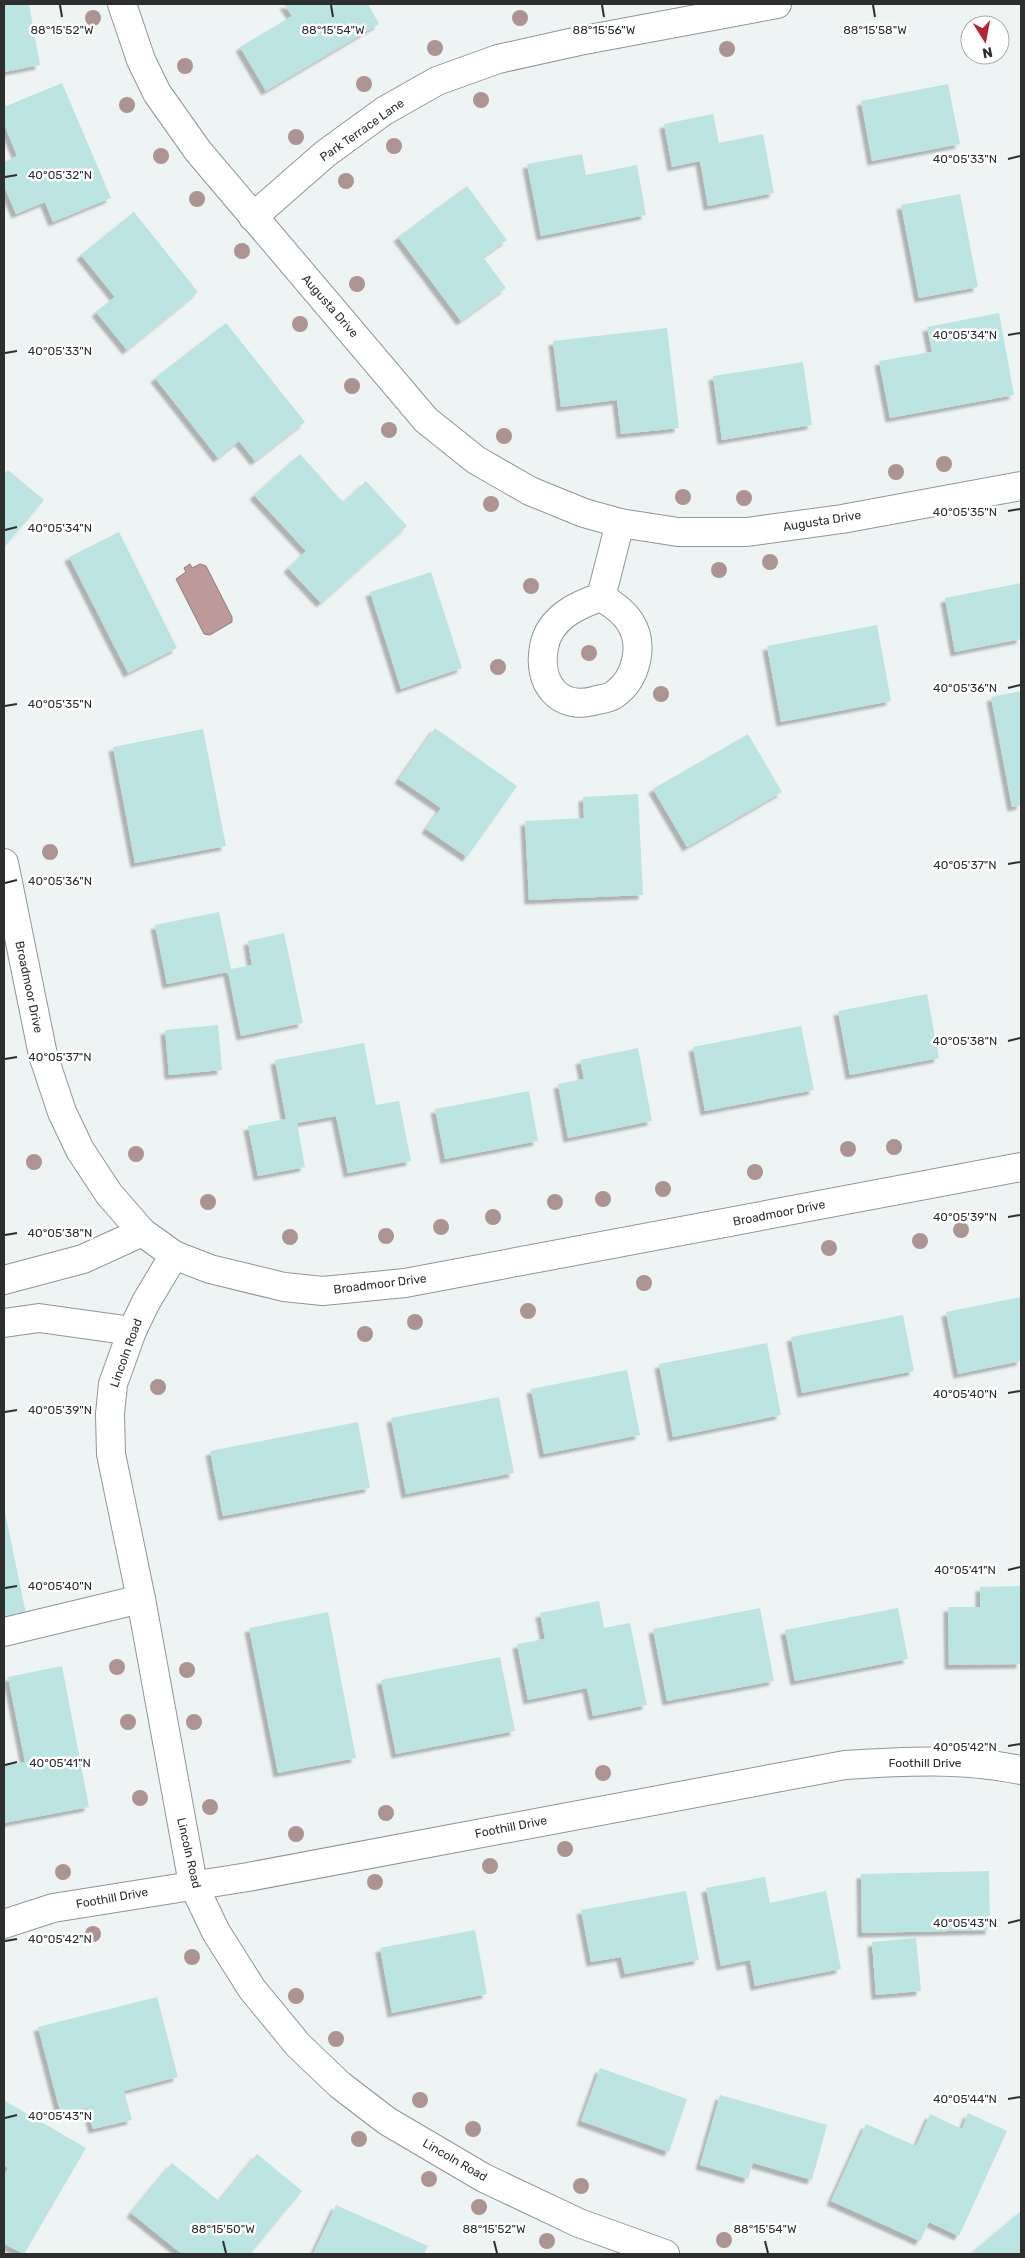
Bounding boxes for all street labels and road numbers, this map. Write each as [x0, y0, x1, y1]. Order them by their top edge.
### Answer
street label: Park Terrace Lane [317, 96, 407, 164]
street label: Augusta Drive [299, 272, 361, 341]
street label: Augusta Drive [782, 508, 862, 534]
street label: Broadmoor Drive [12, 940, 46, 1035]
street label: Broadmoor Drive [732, 1197, 827, 1229]
street label: Broadmoor Drive [333, 1271, 428, 1297]
street label: Lincoln Road [107, 1317, 145, 1389]
street label: Foothill Drive [888, 1756, 962, 1770]
street label: Foothill Drive [474, 1813, 549, 1841]
street label: Lincoln Road [174, 1816, 204, 1890]
street label: Foothill Drive [75, 1885, 150, 1911]
street label: Lincoln Road [420, 2136, 490, 2184]

